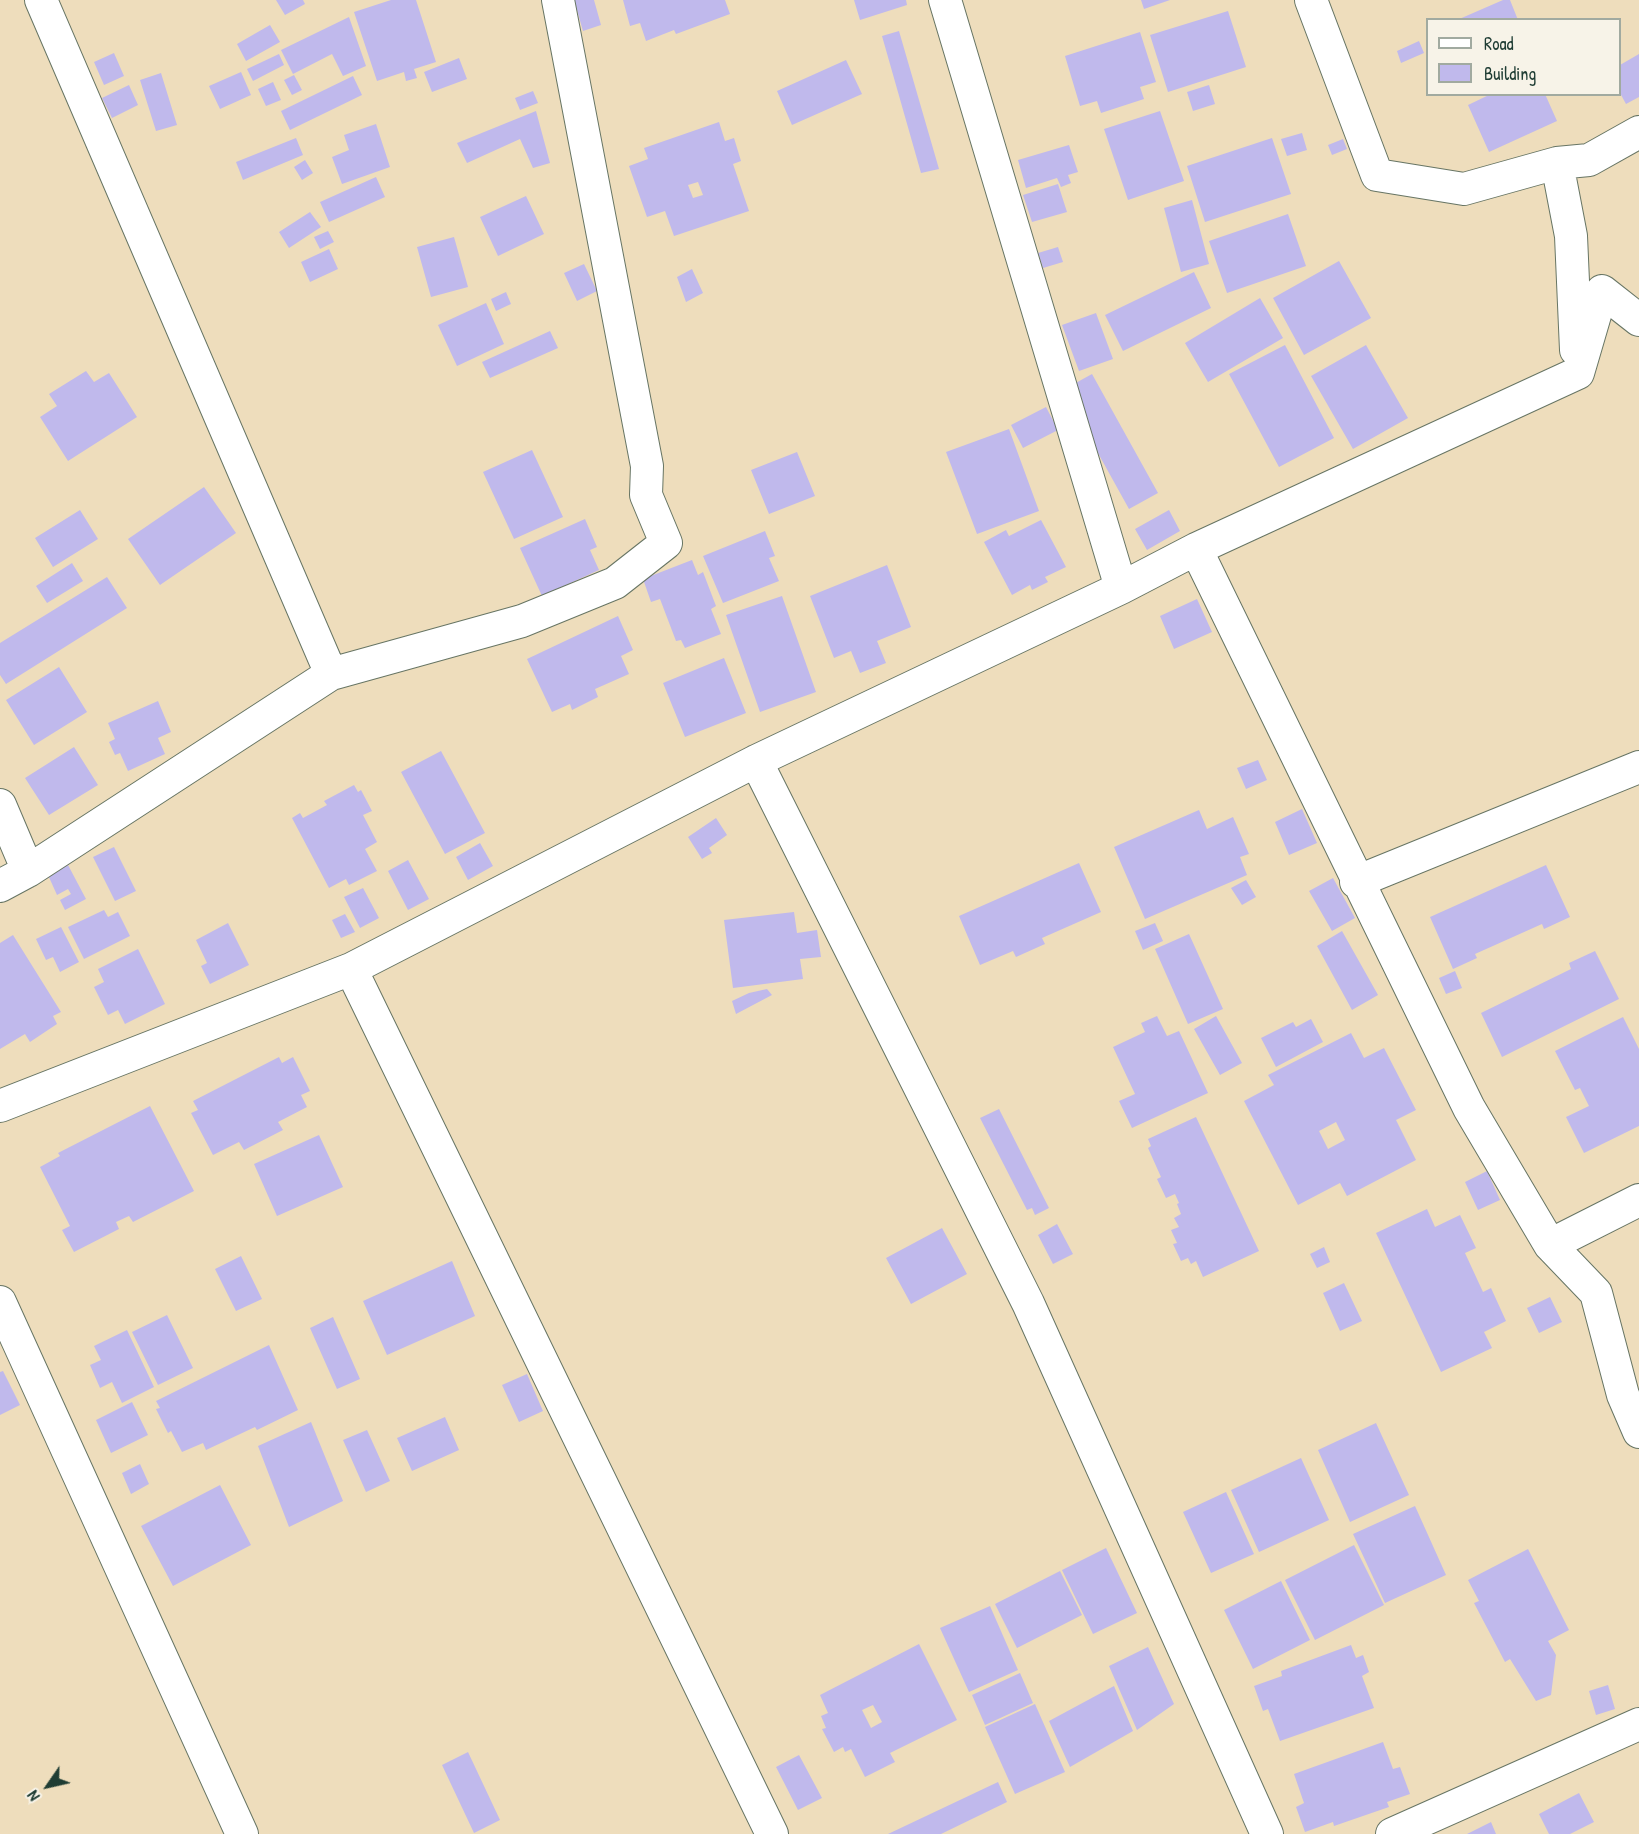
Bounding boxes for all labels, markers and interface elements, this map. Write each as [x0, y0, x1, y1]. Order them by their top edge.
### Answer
legend [1426, 18, 1621, 96]
text: Road [1484, 31, 1514, 56]
text: Building [1484, 61, 1536, 86]
north arrow [18, 1756, 78, 1816]
text: N [22, 1786, 45, 1806]

